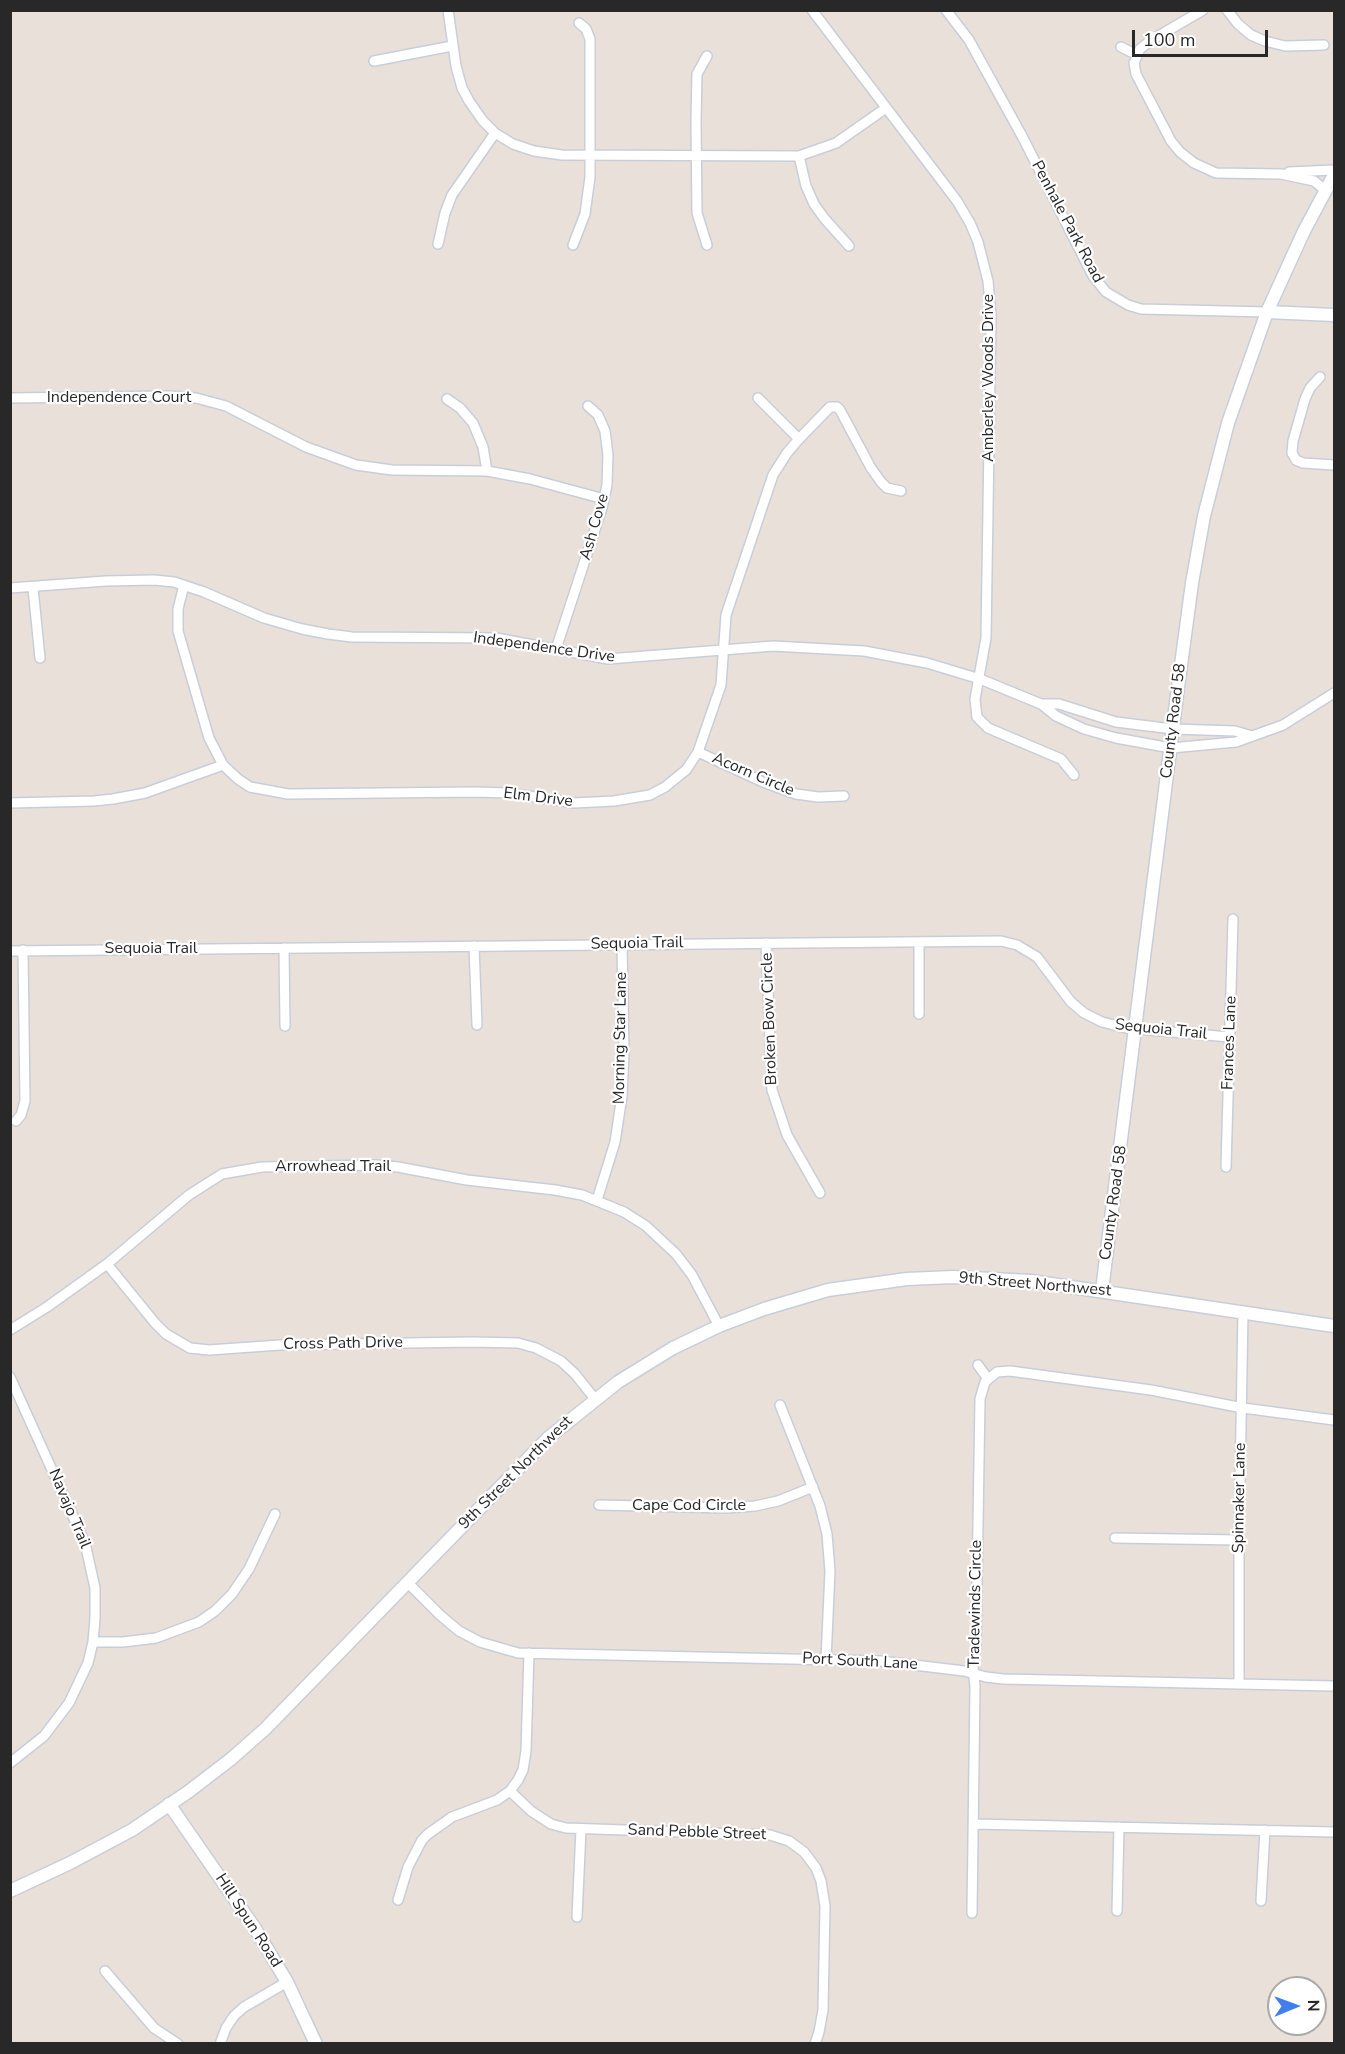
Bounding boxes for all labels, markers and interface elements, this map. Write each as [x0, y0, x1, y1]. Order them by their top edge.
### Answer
scale bar [1135, 18, 1272, 56]
text: 100 m [1143, 28, 1195, 52]
street label: Penhale Park Road [1027, 158, 1107, 286]
street label: Amberley Woods Drive [979, 294, 999, 462]
street label: Independence Court [47, 388, 191, 408]
street label: Ash Cove [576, 492, 614, 562]
street label: Independence Drive [472, 629, 616, 667]
street label: County Road 58 [1157, 662, 1191, 780]
street label: Acorn Circle [709, 749, 797, 801]
street label: Elm Drive [502, 784, 574, 812]
street label: Sequoia Trail [590, 934, 684, 954]
street label: Sequoia Trail [105, 939, 197, 959]
street label: Broken Bow Circle [758, 952, 782, 1086]
street label: Morning Star Lane [610, 972, 632, 1104]
street label: Frances Lane [1219, 996, 1241, 1090]
street label: Sequoia Trail [1114, 1016, 1208, 1044]
street label: County Road 58 [1096, 1144, 1132, 1262]
street label: Arrowhead Trail [275, 1157, 391, 1177]
street label: 9th Street Northwest [958, 1269, 1112, 1301]
street label: Cross Path Drive [283, 1333, 403, 1355]
street label: 9th Street Northwest [455, 1412, 577, 1534]
street label: Spinnaker Lane [1229, 1443, 1251, 1553]
street label: Navajo Trail [44, 1466, 94, 1552]
street label: Cape Cod Circle [632, 1496, 746, 1516]
street label: Tradewinds Circle [965, 1540, 987, 1668]
street label: Port South Lane [802, 1649, 918, 1675]
street label: Sand Pebble Street [627, 1821, 767, 1845]
street label: Hill Spun Road [211, 1870, 285, 1972]
north arrow [1267, 1976, 1327, 2036]
text: N [1302, 2000, 1324, 2012]

